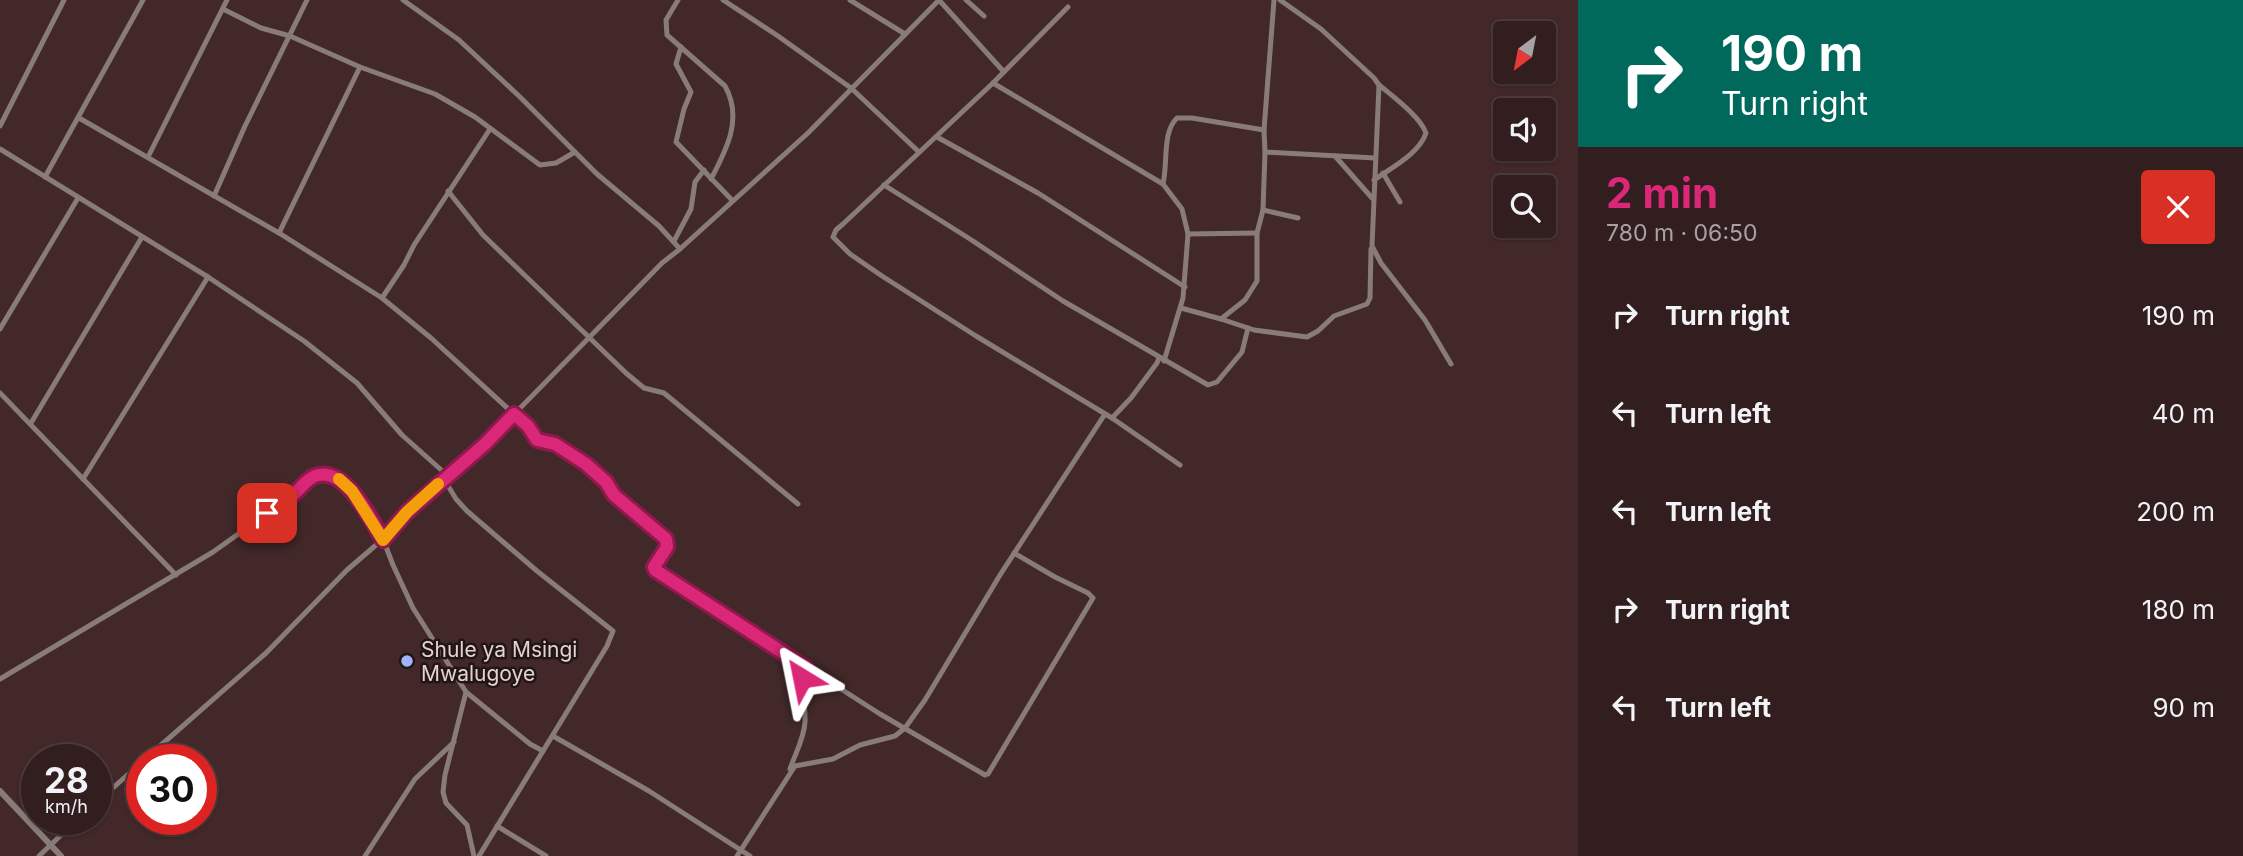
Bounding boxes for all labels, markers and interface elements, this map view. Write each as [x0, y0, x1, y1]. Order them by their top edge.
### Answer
north arrow [1493, 21, 1556, 84]
map controls [1493, 21, 1556, 238]
text: 190 m [1721, 24, 1863, 83]
icon: right [1606, 28, 1697, 119]
text: Turn right [1721, 84, 1868, 123]
button: sound [1493, 98, 1556, 161]
text: 2 min [1606, 167, 1718, 218]
button: close [2141, 170, 2215, 244]
button: search [1493, 175, 1556, 238]
text: 780 m · 06:50 [1606, 219, 1758, 247]
icon: right [1606, 296, 1644, 334]
text: Turn right [1665, 300, 1790, 331]
text: 190 m [2142, 300, 2215, 331]
icon: left [1606, 394, 1644, 432]
text: Turn left [1665, 398, 1771, 429]
text: 40 m [2152, 398, 2215, 429]
pin [237, 483, 297, 543]
icon: left [1606, 492, 1644, 530]
icon: arrive [248, 494, 286, 532]
text: Turn left [1665, 496, 1771, 527]
text: 200 m [2136, 496, 2215, 527]
icon: right [1606, 590, 1644, 628]
text: Turn right [1665, 594, 1790, 625]
text: 180 m [2142, 594, 2215, 625]
place label: Shule ya Msingi Mwalugoye [421, 637, 577, 686]
position arrow [765, 641, 839, 715]
marker: Shule ya Msingi Mwalugoye [399, 653, 415, 669]
icon: left [1606, 688, 1644, 726]
text: Turn left [1665, 692, 1771, 723]
text: 90 m [2152, 692, 2215, 723]
speed limit sign: 30 [126, 744, 217, 835]
text: 28 [44, 759, 89, 801]
text: km/h [45, 796, 88, 817]

